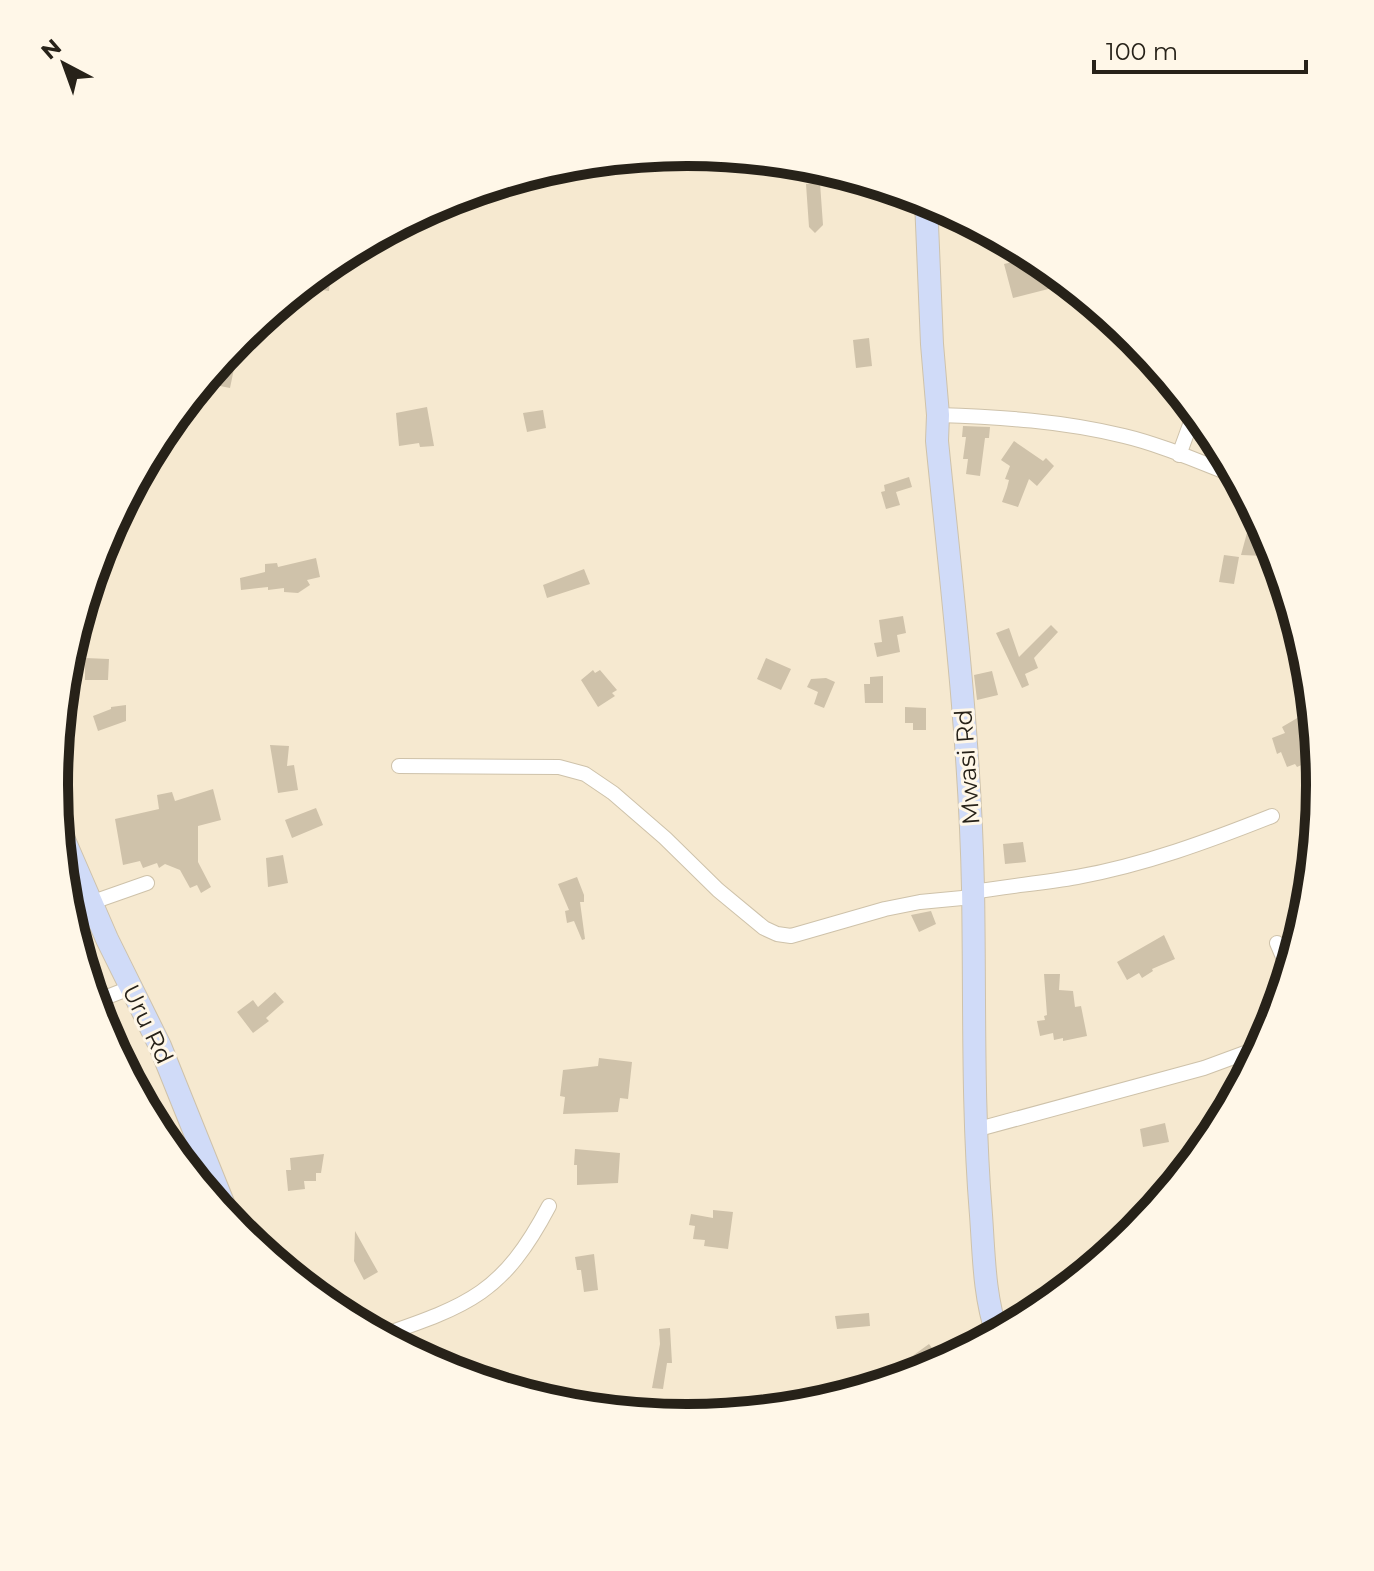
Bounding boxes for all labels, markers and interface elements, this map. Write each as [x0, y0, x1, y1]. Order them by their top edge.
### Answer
north arrow [24, 24, 104, 104]
scale bar [1094, 24, 1306, 74]
text: N [36, 33, 67, 65]
text: 100 m [1106, 37, 1178, 66]
street label: Mwasi Rd [948, 708, 986, 826]
street label: Uru Rd [116, 980, 180, 1068]

